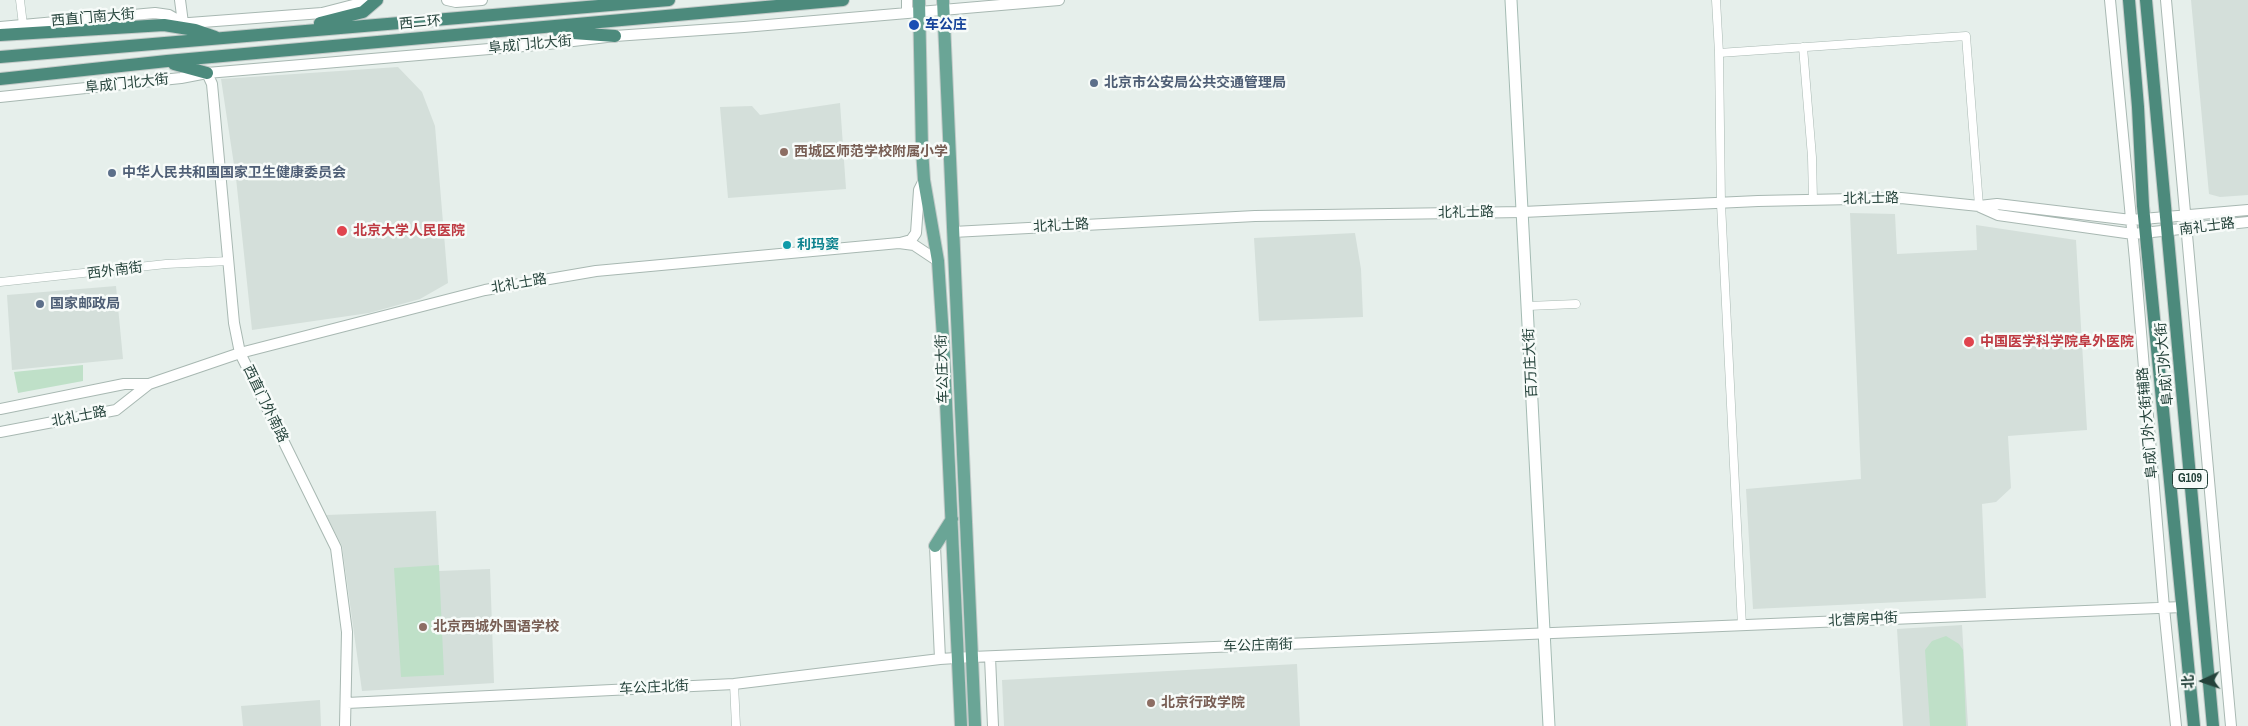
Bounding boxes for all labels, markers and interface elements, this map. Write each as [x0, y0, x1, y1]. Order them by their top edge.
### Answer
street label: 西直门南大街 [50, 6, 136, 30]
street label: 西二环 [398, 13, 442, 33]
place label: 车公庄 [925, 17, 967, 33]
marker: 车公庄 [907, 18, 921, 32]
street label: 阜成门北大街 [487, 33, 573, 57]
street label: 阜成门北大街 [84, 71, 170, 97]
place label: 北京市公安局公共交通管理局 [1104, 75, 1286, 91]
marker: 北京市公安局公共交通管理局 [1088, 77, 1100, 89]
place label: 西城区师范学校附属小学 [794, 144, 948, 160]
marker: 西城区师范学校附属小学 [778, 146, 790, 158]
place label: 中华人民共和国国家卫生健康委员会 [122, 165, 346, 181]
marker: 中华人民共和国国家卫生健康委员会 [106, 167, 118, 179]
street label: 北礼士路 [1843, 190, 1899, 208]
street label: 北礼士路 [1438, 204, 1494, 222]
street label: 南礼士路 [2178, 215, 2236, 239]
street label: 北礼士路 [1033, 216, 1089, 236]
place label: 北京大学人民医院 [353, 223, 465, 239]
marker: 北京大学人民医院 [335, 224, 349, 238]
place label: 利玛窦 [797, 237, 839, 253]
marker: 利玛窦 [781, 239, 793, 251]
street label: 西外南街 [86, 259, 144, 283]
street label: 北礼士路 [490, 271, 548, 297]
place label: 国家邮政局 [50, 296, 120, 312]
marker: 国家邮政局 [34, 298, 46, 310]
street label: 阜成门外大街 [2153, 321, 2177, 407]
street label: 百万庄大街 [1521, 328, 1541, 398]
street label: 车公庄大街 [933, 334, 953, 404]
place label: 中国医学科学院阜外医院 [1980, 334, 2134, 350]
marker: 中国医学科学院阜外医院 [1962, 335, 1976, 349]
street label: 西直门外南路 [239, 363, 291, 445]
street label: 阜成门外大街辅路 [2135, 366, 2161, 480]
street label: 北礼士路 [50, 403, 108, 431]
road number: G109 [2172, 469, 2208, 488]
street label: 北营房中街 [1828, 610, 1898, 630]
place label: 北京西城外国语学校 [433, 619, 559, 635]
marker: 北京西城外国语学校 [417, 621, 429, 633]
street label: 车公庄南街 [1223, 636, 1293, 656]
north arrow [2178, 656, 2228, 706]
text: 北 [2179, 674, 2197, 689]
street label: 车公庄北街 [619, 678, 689, 698]
place label: 北京行政学院 [1161, 695, 1245, 711]
marker: 北京行政学院 [1145, 697, 1157, 709]

